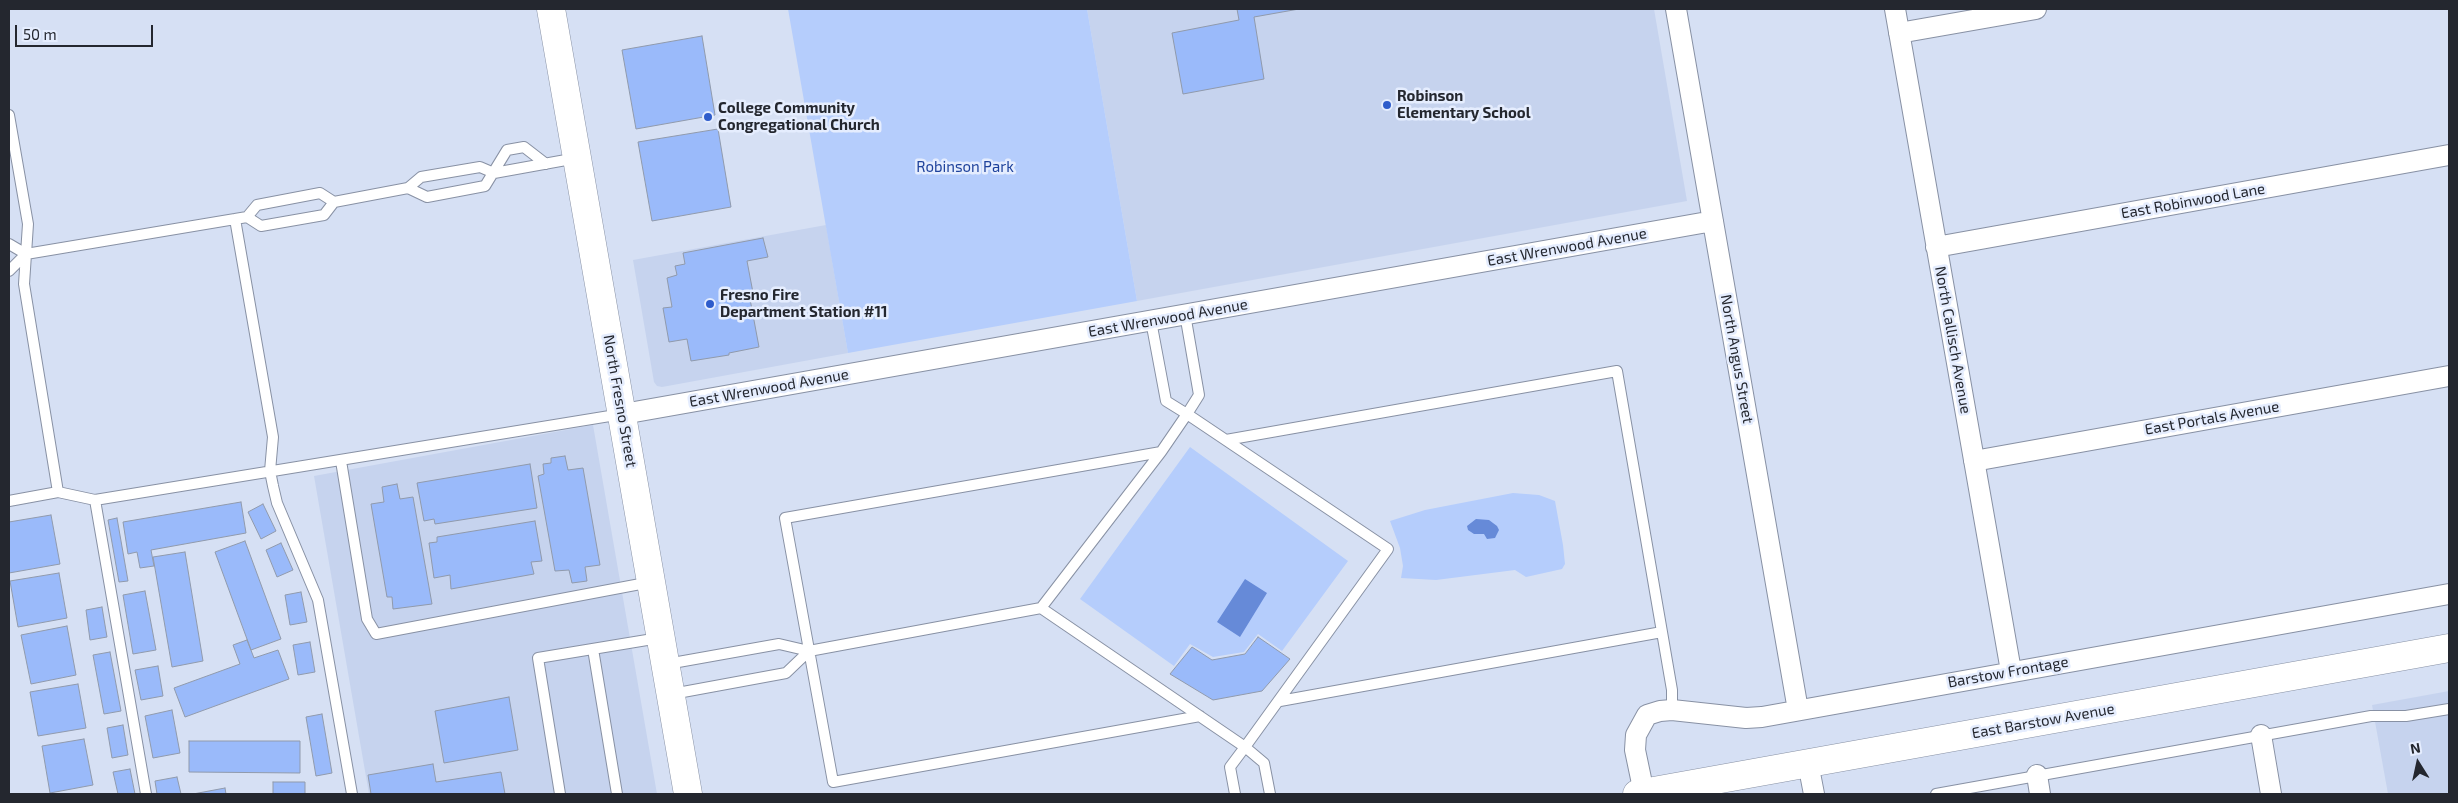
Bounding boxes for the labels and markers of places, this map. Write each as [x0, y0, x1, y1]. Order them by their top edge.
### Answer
place label: Robinson Elementary School [1397, 87, 1531, 122]
place label: College Community Congregational Church [718, 99, 880, 134]
marker: Robinson Elementary School [1381, 99, 1393, 111]
marker: College Community Congregational Church [702, 111, 714, 123]
place label: Fresno Fire Department Station #11 [720, 286, 887, 321]
marker: Fresno Fire Department Station #11 [704, 298, 716, 310]

